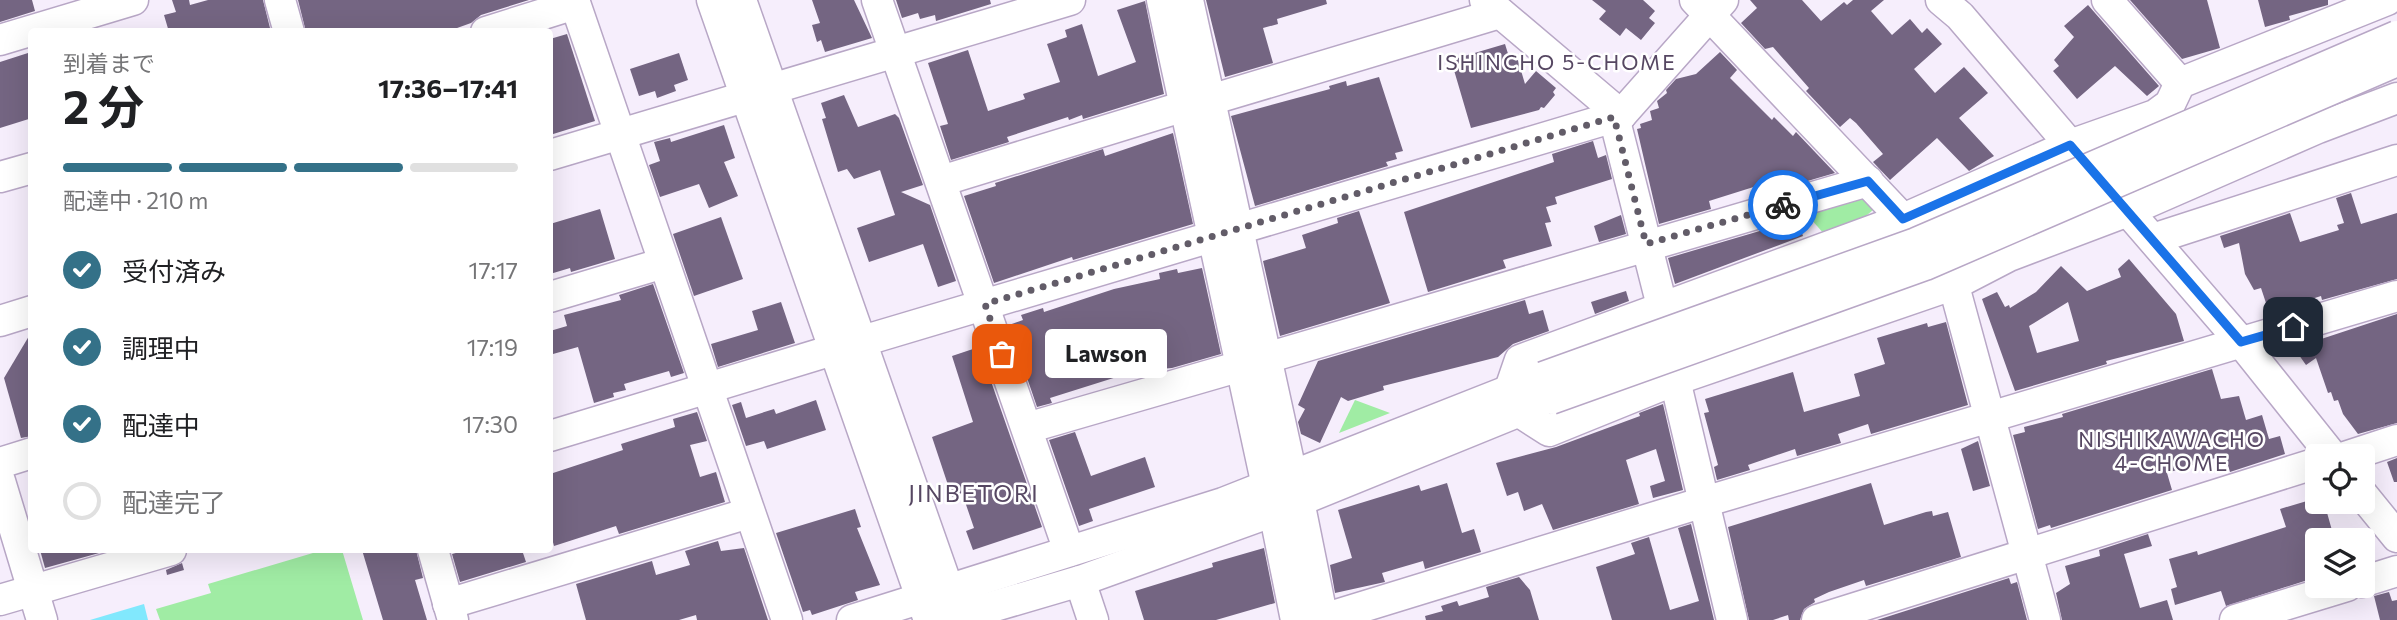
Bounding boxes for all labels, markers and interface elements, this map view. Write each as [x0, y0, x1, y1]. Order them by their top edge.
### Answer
text: 到着まで [63, 49, 155, 77]
district label: ISHINCHO 5-CHOME [1437, 49, 1677, 74]
text: 17:36–17:41 [378, 72, 518, 103]
text: 2 分 [63, 77, 144, 133]
courier [1748, 170, 1818, 240]
text: 配達中 · 210 m [63, 186, 208, 214]
icon: bike [1764, 186, 1802, 224]
icon: check [63, 251, 101, 289]
text: 受付済み [122, 255, 226, 286]
text: 17:17 [469, 256, 518, 284]
pin [2263, 297, 2323, 357]
icon: home [2274, 308, 2312, 346]
pin [972, 324, 1032, 384]
icon: check [63, 328, 101, 366]
callout: Lawson [1044, 330, 1166, 378]
text: 調理中 [122, 332, 200, 363]
text: 17:19 [467, 333, 518, 361]
icon: bag [983, 335, 1021, 373]
text: Lawson [1065, 339, 1147, 367]
icon: check [63, 405, 101, 443]
text: 配達中 [122, 409, 200, 440]
text: 17:30 [462, 410, 518, 438]
district label: NISHIKAWACHO 4-CHOME [2078, 426, 2266, 475]
map controls [2305, 444, 2375, 598]
button: locate [2305, 444, 2375, 514]
district label: JINBETORI [908, 479, 1040, 507]
text: 配達完了 [122, 486, 226, 517]
button: layers [2305, 528, 2375, 598]

